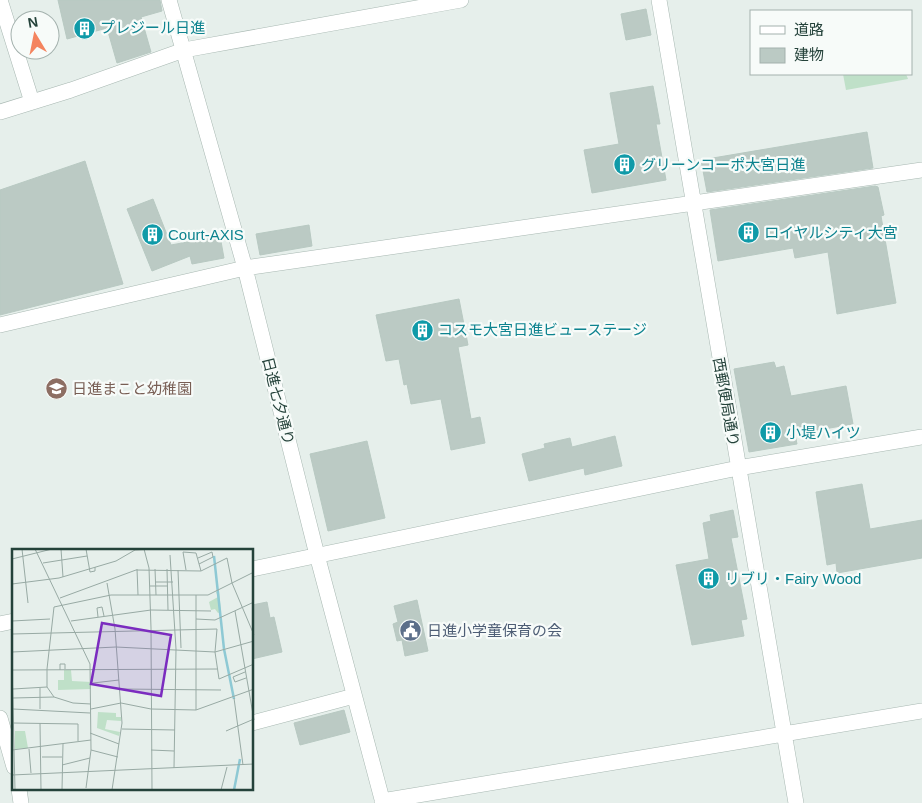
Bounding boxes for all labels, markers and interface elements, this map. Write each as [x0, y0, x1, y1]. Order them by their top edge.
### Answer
north arrow [10, 10, 60, 60]
legend [750, 10, 912, 75]
text: N [26, 13, 39, 31]
building icon: プレジール日進 [72, 16, 96, 40]
place label: プレジール日進 [100, 19, 205, 36]
text: 道路 [794, 21, 824, 38]
text: 建物 [794, 46, 824, 63]
building icon: グリーンコーポ大宮日進 [613, 153, 637, 177]
place label: グリーンコーポ大宮日進 [641, 156, 805, 173]
building icon: ロイヤルシティ大宮 [736, 221, 760, 245]
building icon: Court-AXIS [140, 223, 164, 247]
place label: ロイヤルシティ大宮 [764, 224, 898, 241]
place label: Court-AXIS [168, 226, 244, 243]
building icon: コスモ大宮日進ビューステージ [410, 318, 434, 342]
place label: コスモ大宮日進ビューステージ [438, 321, 647, 338]
street label: 日進七夕通り [259, 355, 298, 447]
street label: 西郵便局通り [710, 356, 743, 448]
school or university icon: 日進まこと幼稚園 [44, 377, 68, 401]
place label: 日進まこと幼稚園 [72, 380, 192, 397]
building icon: 小堤ハイツ [758, 421, 782, 445]
place label: 小堤ハイツ [786, 424, 861, 441]
inset map [12, 549, 254, 790]
building icon: リブリ・Fairy Wood [697, 567, 721, 591]
place label: リブリ・Fairy Wood [725, 570, 861, 587]
public building icon: 日進小学童保育の会 [399, 619, 423, 643]
place label: 日進小学童保育の会 [427, 622, 562, 639]

